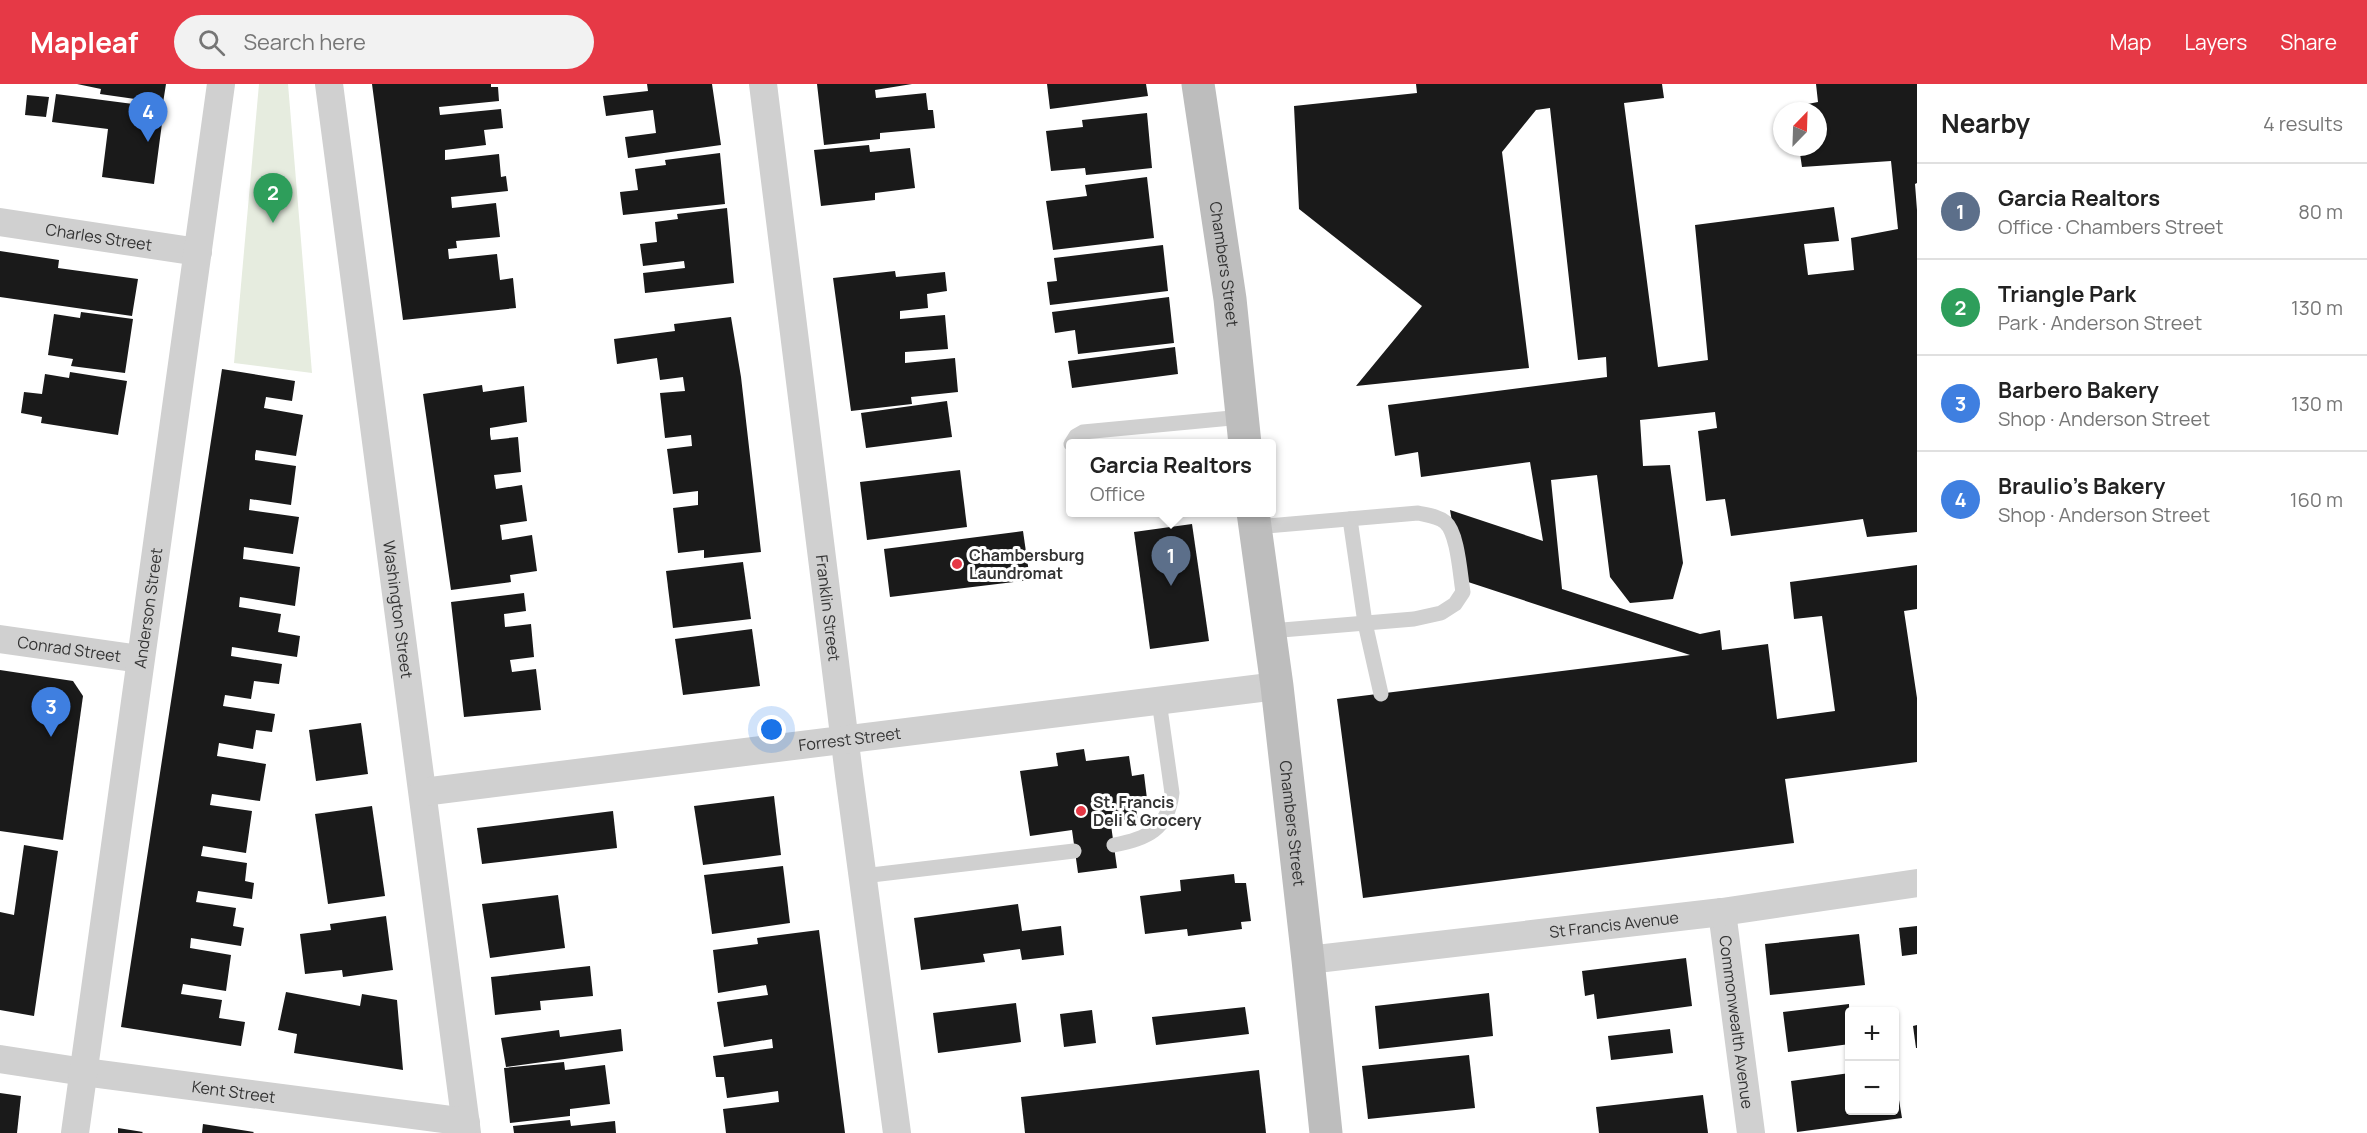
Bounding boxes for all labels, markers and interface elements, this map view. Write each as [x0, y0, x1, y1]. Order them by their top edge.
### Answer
search box [174, 15, 594, 69]
text: Mapleaf [30, 23, 138, 61]
icon: search [195, 26, 228, 59]
text: Search here [243, 27, 366, 57]
text: Map [2110, 28, 2151, 56]
text: Layers [2184, 28, 2247, 56]
text: Share [2280, 28, 2337, 56]
pin: 4 [128, 92, 168, 142]
north arrow [1773, 102, 1827, 156]
text: Nearby [1941, 105, 2030, 141]
text: 4 results [2263, 110, 2343, 137]
pin: 2 [254, 174, 292, 223]
text: Garcia Realtors [1998, 183, 2160, 213]
text: 1 [1956, 198, 1965, 225]
text: 80 m [2298, 198, 2343, 225]
street label: Chambers Street [1205, 200, 1244, 328]
text: Office · Chambers Street [1998, 213, 2224, 240]
street label: Charles Street [44, 218, 154, 256]
text: Triangle Park [1998, 279, 2136, 309]
text: 2 [1955, 294, 1966, 321]
text: 130 m [2291, 294, 2343, 321]
text: Park · Anderson Street [1998, 309, 2202, 336]
text: Barbero Bakery [1998, 375, 2159, 405]
text: 3 [1955, 390, 1966, 417]
text: 130 m [2291, 390, 2343, 417]
text: Shop · Anderson Street [1998, 405, 2210, 432]
popup [1066, 439, 1276, 517]
text: Garcia Realtors [1090, 450, 1252, 480]
text: Braulio's Bakery [1998, 471, 2165, 501]
text: Office [1090, 480, 1145, 507]
text: 4 [1954, 486, 1967, 513]
text: 160 m [2290, 486, 2343, 513]
text: Shop · Anderson Street [1998, 501, 2210, 528]
pin: 1 [1152, 536, 1190, 586]
street label: Washington Street [378, 539, 418, 680]
place label: Chambersburg Laundromat [969, 544, 1084, 584]
street label: Anderson Street [129, 546, 167, 670]
street label: Franklin Street [811, 553, 846, 662]
marker: Chambersburg Laundromat [950, 557, 964, 571]
street label: Conrad Street [16, 631, 123, 667]
pin: 3 [32, 688, 70, 737]
your location [757, 715, 786, 744]
street label: Forrest Street [797, 722, 902, 756]
street label: Chambers Street [1275, 759, 1311, 888]
place label: St. Francis Deli & Grocery [1093, 791, 1201, 831]
marker: St. Francis Deli & Grocery [1074, 804, 1088, 818]
street label: St Francis Avenue [1548, 906, 1680, 943]
street label: Commonwealth Avenue [1714, 934, 1759, 1110]
map controls [1845, 1007, 1899, 1115]
button: + [1845, 1007, 1899, 1061]
button: − [1845, 1061, 1899, 1115]
street label: Kent Street [191, 1075, 277, 1108]

